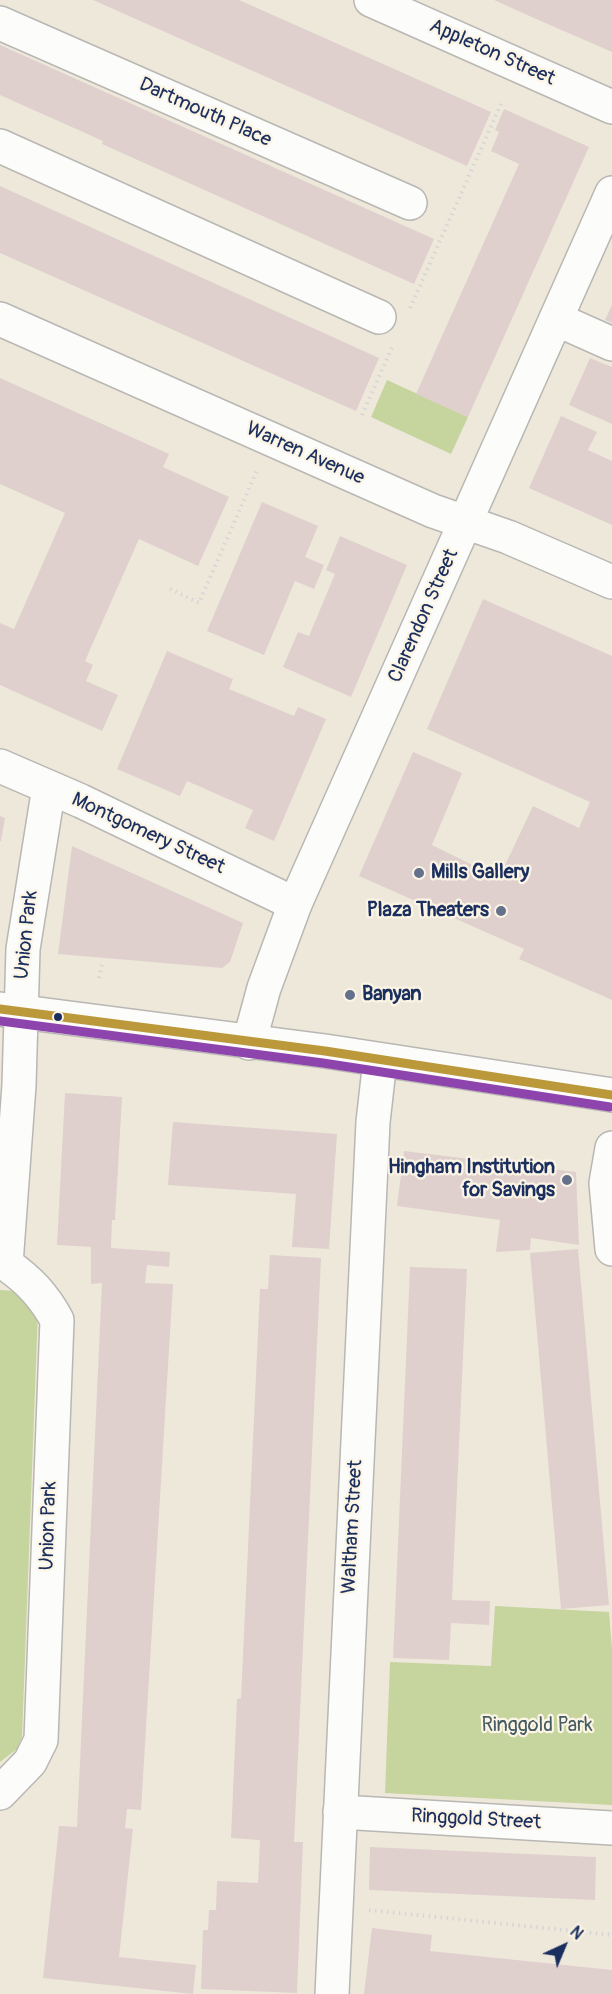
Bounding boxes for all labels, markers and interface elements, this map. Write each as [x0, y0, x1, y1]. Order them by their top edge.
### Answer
street label: Appleton Street [425, 15, 559, 91]
street label: Dartmouth Place [135, 73, 275, 153]
street label: Warren Avenue [242, 417, 368, 491]
street label: Clarendon Street [384, 545, 464, 687]
street label: Montgomery Street [68, 788, 228, 880]
place label: Mills Gallery [431, 861, 529, 885]
marker: Mills Gallery [412, 866, 426, 880]
street label: Union Park [10, 889, 44, 981]
place label: Plaza Theaters [367, 899, 489, 923]
marker: Plaza Theaters [494, 904, 508, 918]
place label: Banyan [362, 983, 421, 1007]
marker: Banyan [343, 988, 357, 1002]
unlabelled marker [52, 1011, 64, 1023]
place label: Hingham Institution for Savings [388, 1156, 555, 1203]
marker: Hingham Institution for Savings [560, 1173, 574, 1187]
street label: Waltham Street [338, 1459, 368, 1595]
street label: Union Park [35, 1481, 63, 1571]
park label: Ringgold Park [481, 1714, 593, 1738]
street label: Ringgold Street [410, 1805, 542, 1835]
north arrow [534, 1916, 594, 1976]
text: N [566, 1922, 587, 1944]

